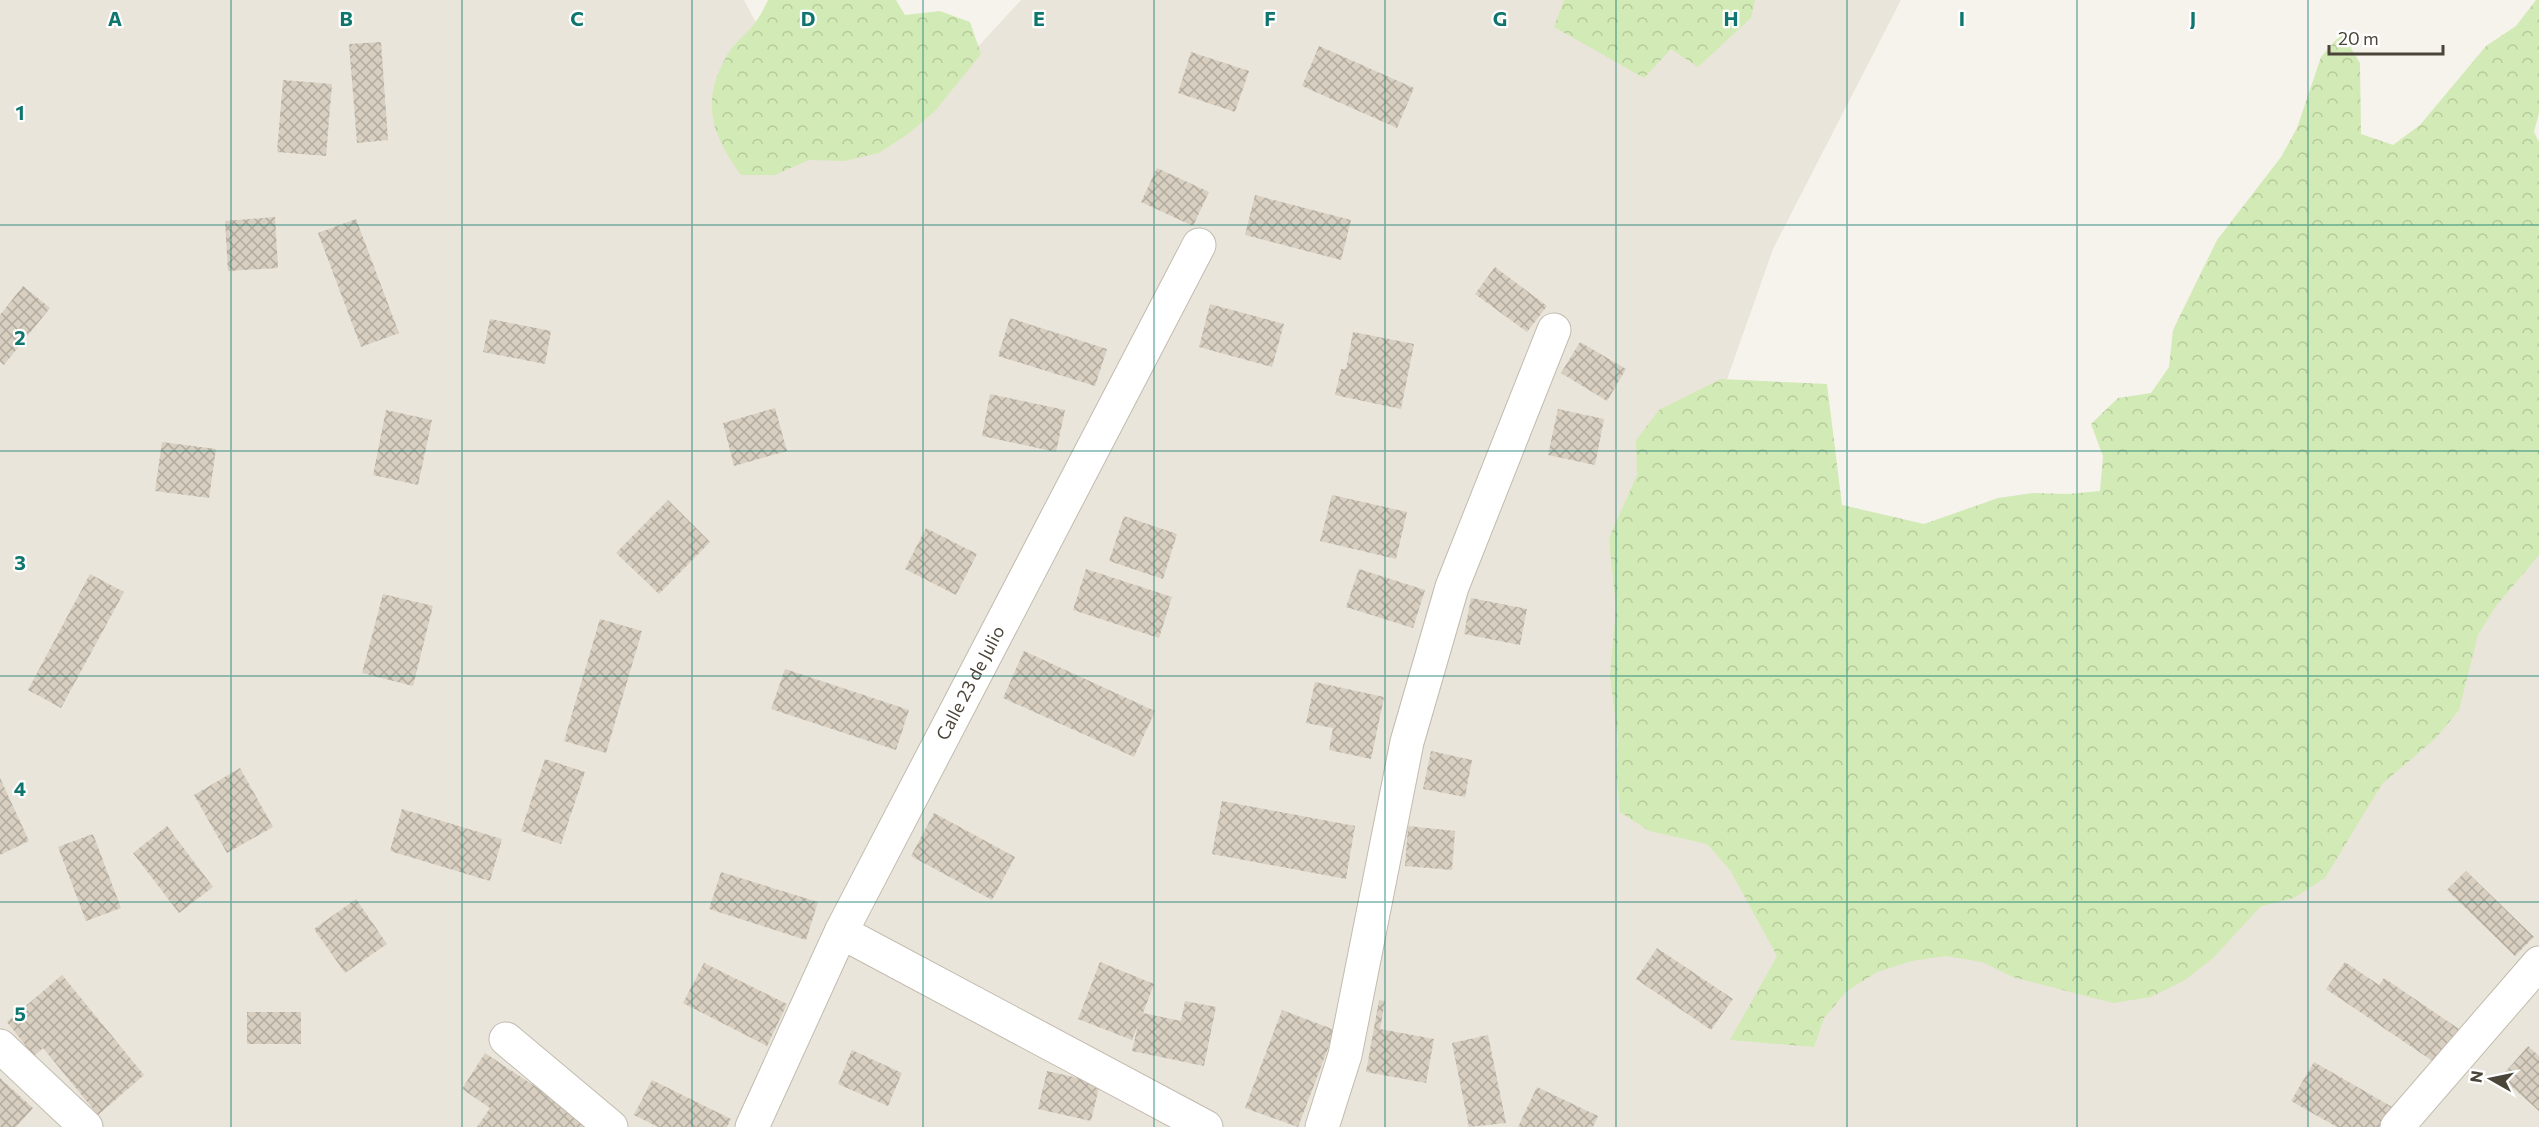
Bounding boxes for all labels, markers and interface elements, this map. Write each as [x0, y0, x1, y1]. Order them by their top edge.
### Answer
text: A [108, 6, 122, 30]
text: B [339, 6, 353, 30]
text: C [570, 6, 584, 30]
text: D [801, 6, 815, 30]
text: E [1033, 6, 1045, 30]
text: F [1264, 6, 1276, 30]
text: G [1493, 6, 1507, 30]
text: H [1724, 6, 1739, 30]
text: I [1959, 6, 1965, 30]
text: J [2190, 6, 2196, 30]
scale bar [2329, 18, 2443, 56]
text: 20 m [2338, 27, 2379, 49]
text: 1 [15, 100, 25, 124]
text: 2 [14, 325, 26, 349]
text: 3 [14, 550, 26, 574]
street label: Calle 23 de Julio [931, 622, 1009, 744]
text: 4 [14, 776, 26, 800]
text: 5 [14, 1001, 26, 1025]
north arrow [2461, 1049, 2521, 1109]
text: N [2465, 1069, 2486, 1084]

